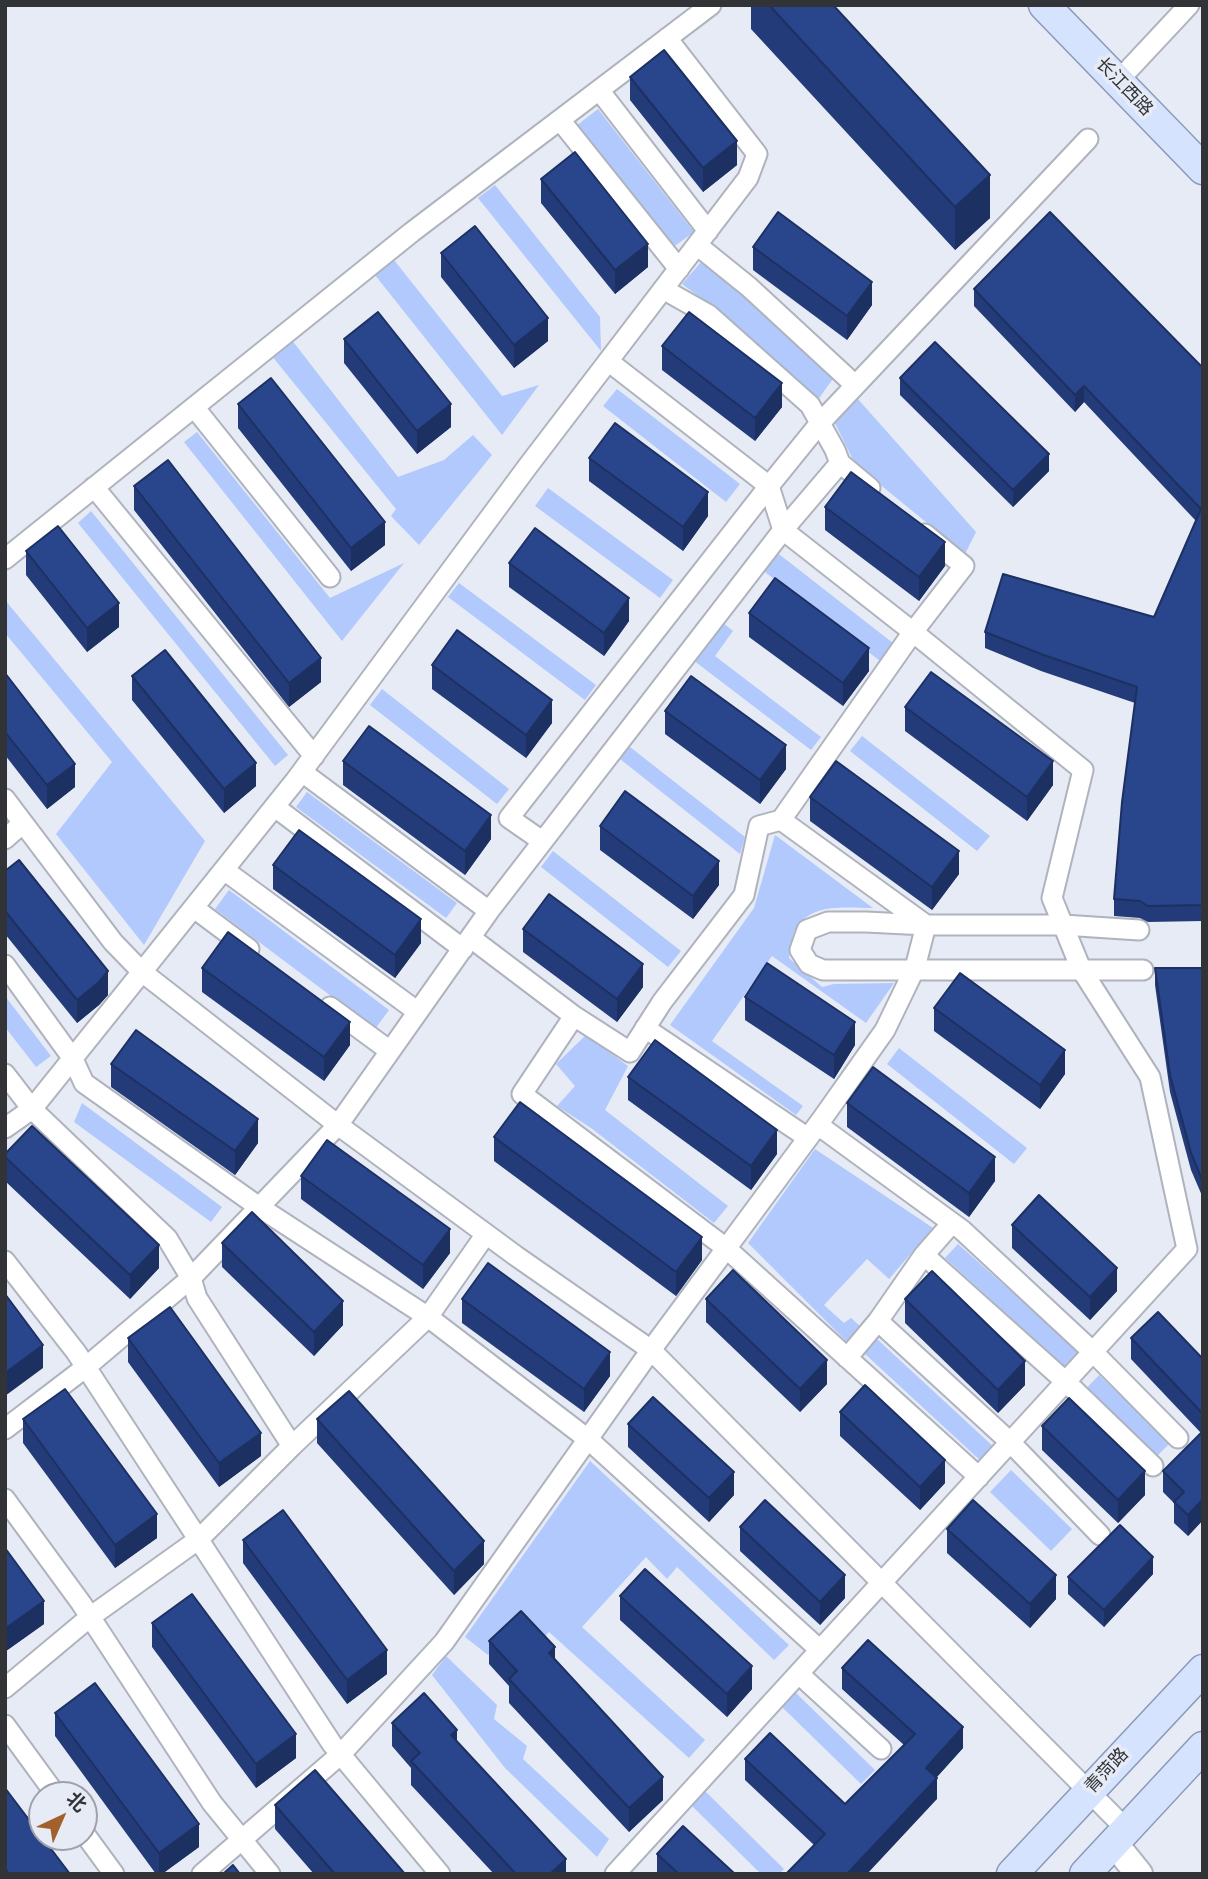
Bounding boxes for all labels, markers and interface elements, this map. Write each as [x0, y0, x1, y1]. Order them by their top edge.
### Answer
street label: 长江西路 [1091, 54, 1157, 120]
street label: 青菏路 [1081, 1744, 1133, 1798]
north arrow [28, 1781, 98, 1851]
text: 北 [62, 1787, 91, 1817]

